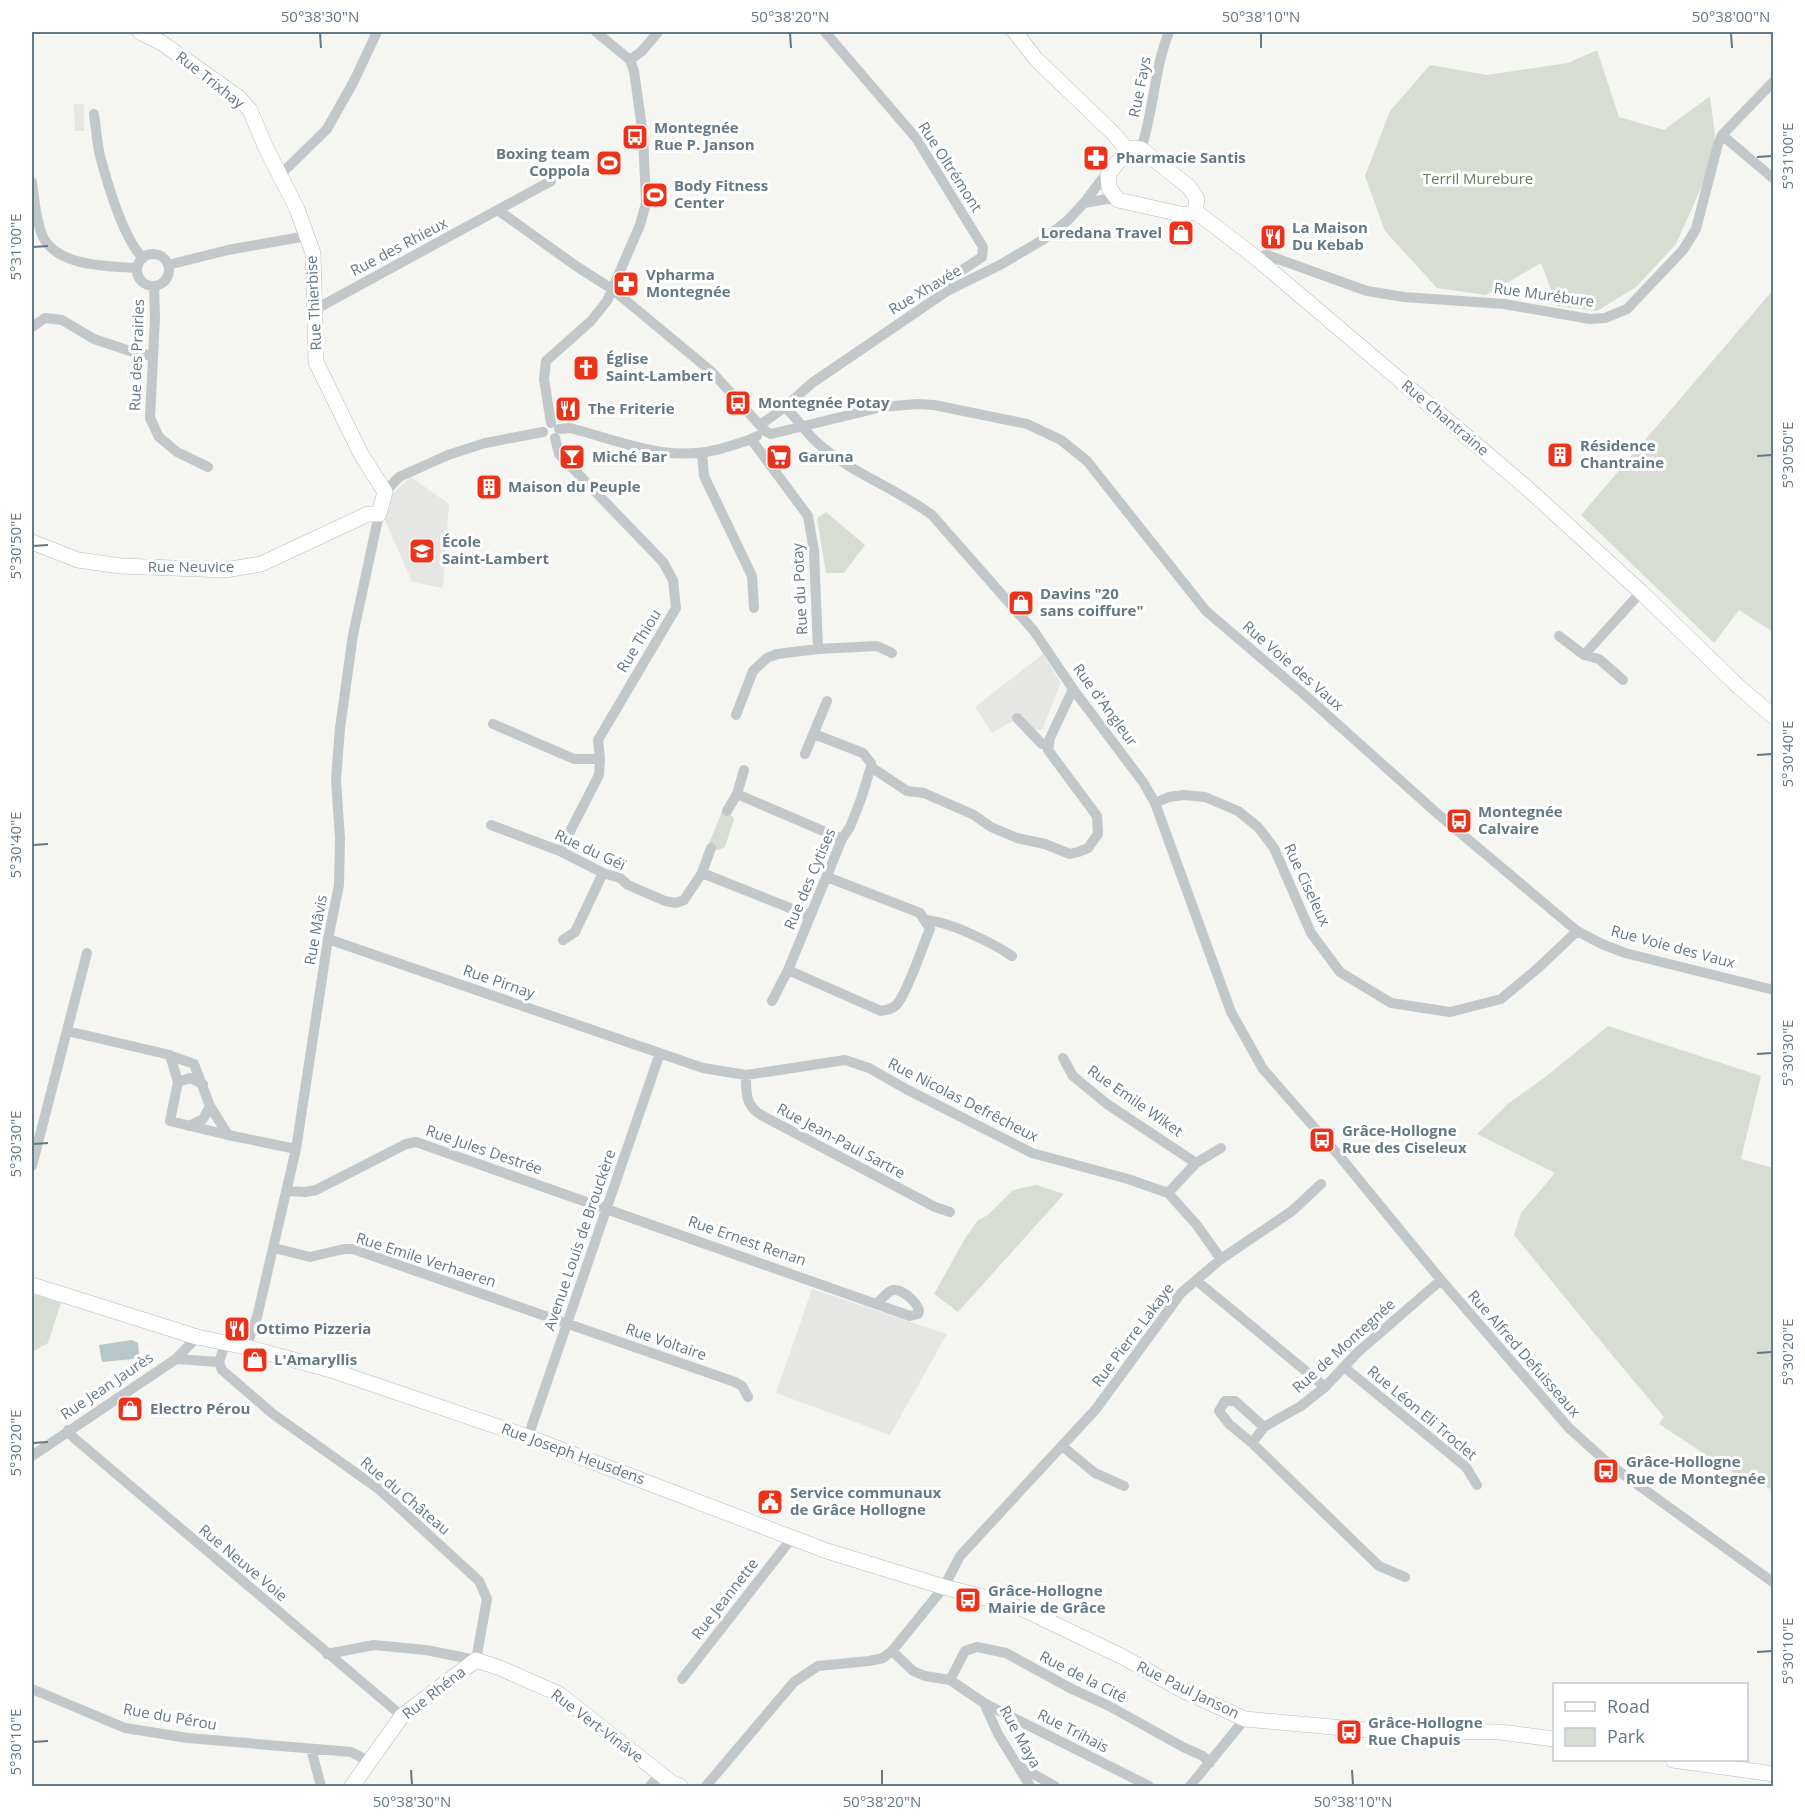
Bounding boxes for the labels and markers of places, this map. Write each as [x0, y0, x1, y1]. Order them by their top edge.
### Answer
place label: Montegnée Rue P. Janson [654, 117, 755, 154]
bus stop icon: Montegnée Rue P. Janson [620, 122, 650, 152]
place label: Boxing team Coppola [496, 143, 590, 180]
pharmacy icon: Pharmacie Santis [1081, 143, 1111, 173]
place label: Pharmacie Santis [1116, 147, 1246, 167]
sports icon: Boxing team Coppola [594, 148, 624, 178]
place label: Body Fitness Center [674, 175, 768, 212]
sports icon: Body Fitness Center [640, 180, 670, 210]
place label: La Maison Du Kebab [1292, 217, 1368, 254]
shop icon: Loredana Travel [1166, 218, 1196, 248]
place label: Loredana Travel [1041, 222, 1162, 242]
restaurant icon: La Maison Du Kebab [1258, 222, 1288, 252]
place label: Vpharma Montegnée [646, 264, 731, 301]
pharmacy icon: Vpharma Montegnée [611, 269, 641, 299]
place label: Église Saint-Lambert [606, 348, 714, 385]
church icon: Église Saint-Lambert [571, 353, 601, 383]
bus stop icon: Montegnée Potay [723, 388, 753, 418]
place label: Montegnée Potay [758, 392, 890, 412]
restaurant icon: The Friterie [553, 394, 583, 424]
place label: The Friterie [588, 398, 675, 418]
place label: Résidence Chantraine [1580, 435, 1664, 472]
building icon: Résidence Chantraine [1545, 440, 1575, 470]
bar icon: Miché Bar [557, 442, 587, 472]
supermarket icon: Garuna [764, 442, 794, 472]
place label: Miché Bar [592, 446, 667, 466]
place label: Garuna [798, 446, 854, 466]
building icon: Maison du Peuple [474, 472, 504, 502]
place label: Maison du Peuple [508, 476, 641, 496]
place label: École Saint-Lambert [442, 531, 550, 568]
school or university icon: École Saint-Lambert [407, 536, 437, 566]
place label: Davins "20 sans coiffure" [1040, 583, 1144, 620]
shop icon: Davins "20 sans coiffure" [1006, 588, 1036, 618]
place label: Montegnée Calvaire [1478, 801, 1563, 838]
bus stop icon: Montegnée Calvaire [1444, 806, 1474, 836]
place label: Grâce-Hollogne Rue des Ciseleux [1342, 1120, 1467, 1157]
bus stop icon: Grâce-Hollogne Rue des Ciseleux [1307, 1125, 1337, 1155]
restaurant icon: Ottimo Pizzeria [222, 1314, 252, 1344]
place label: Ottimo Pizzeria [256, 1318, 371, 1338]
shop icon: L'Amaryllis [240, 1345, 270, 1375]
place label: L'Amaryllis [274, 1349, 357, 1369]
shop icon: Electro Pérou [115, 1394, 145, 1424]
place label: Electro Pérou [150, 1398, 250, 1418]
place label: Grâce-Hollogne Rue de Montegnée [1626, 1451, 1766, 1488]
bus stop icon: Grâce-Hollogne Rue de Montegnée [1591, 1456, 1621, 1486]
place label: Service communaux de Grâce Hollogne [790, 1482, 942, 1519]
public building icon: Service communaux de Grâce Hollogne [755, 1487, 785, 1517]
place label: Grâce-Hollogne Mairie de Grâce [988, 1580, 1106, 1617]
bus stop icon: Grâce-Hollogne Mairie de Grâce [953, 1585, 983, 1615]
place label: Grâce-Hollogne Rue Chapuis [1368, 1712, 1483, 1749]
bus stop icon: Grâce-Hollogne Rue Chapuis [1334, 1717, 1364, 1747]

